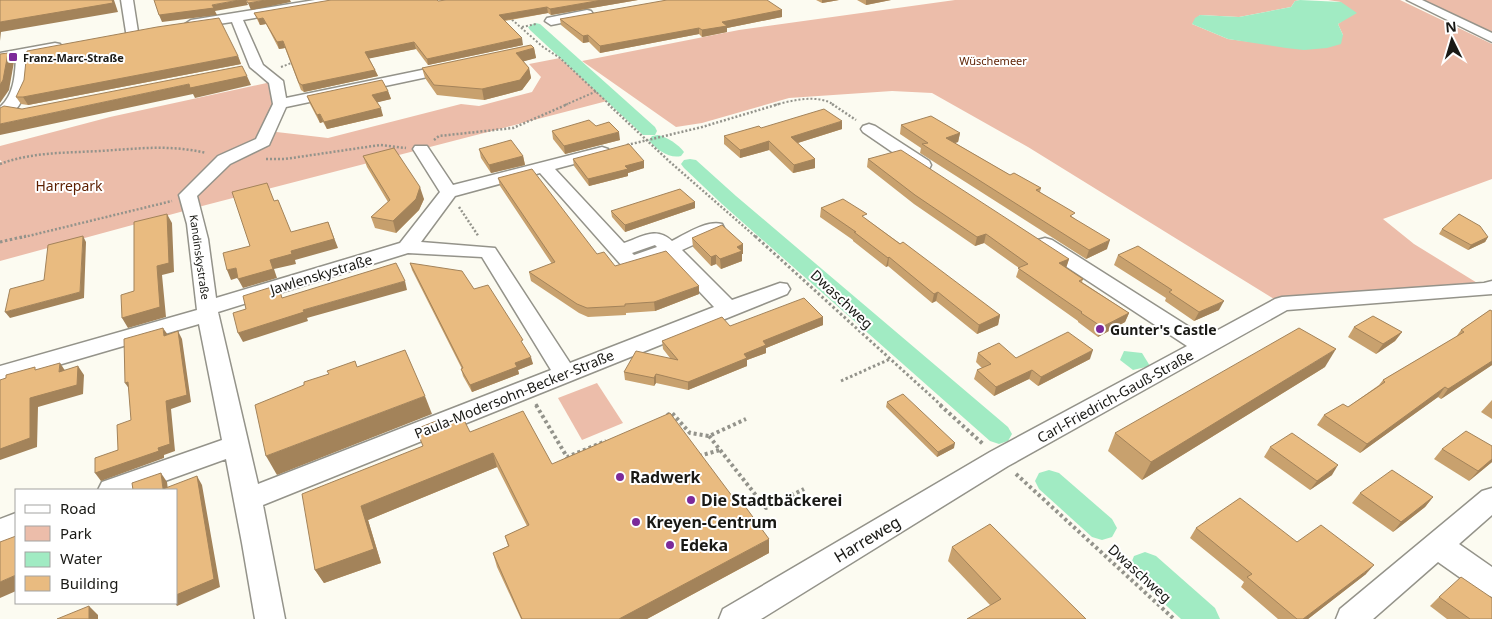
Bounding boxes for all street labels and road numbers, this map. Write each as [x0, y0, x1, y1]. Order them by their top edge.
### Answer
street label: Kandinskystraße [187, 213, 213, 301]
street label: Jawlenskystraße [266, 249, 375, 299]
street label: Dwaschweg [807, 265, 877, 333]
street label: Paula-Modersohn-Becker-Straße [411, 345, 617, 443]
street label: Carl-Friedrich-Gauß-Straße [1033, 345, 1197, 447]
street label: Harreweg [830, 511, 904, 567]
street label: Dwaschweg [1104, 540, 1176, 606]

